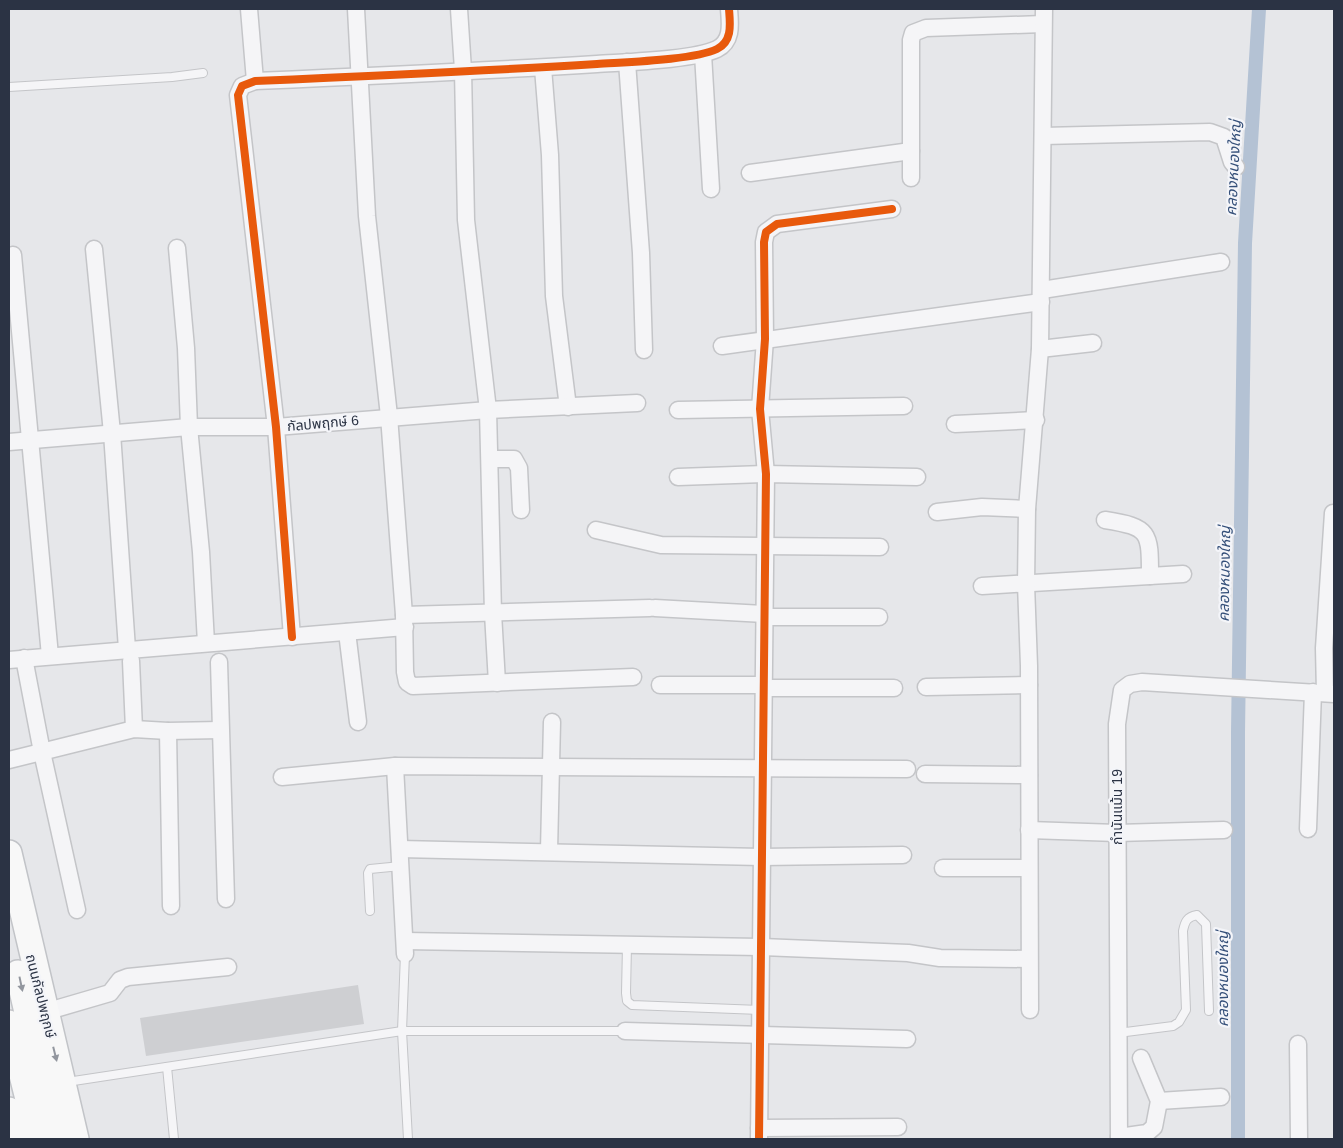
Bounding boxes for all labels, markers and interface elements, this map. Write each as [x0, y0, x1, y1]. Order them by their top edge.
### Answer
water label: คลองหนองใหญ่ [1222, 118, 1244, 216]
street label: กัลปพฤกษ์ 6 [286, 412, 360, 434]
water label: คลองหนองใหญ่ [1215, 524, 1233, 622]
street label: กำนันแม้น 19 [1109, 769, 1125, 845]
water label: คลองหนองใหญ่ [1214, 929, 1231, 1027]
street label: ถนนกัลปพฤกษ์ [23, 952, 59, 1040]
one-way arrow [17, 976, 25, 991]
one-way arrow [51, 1047, 59, 1062]

